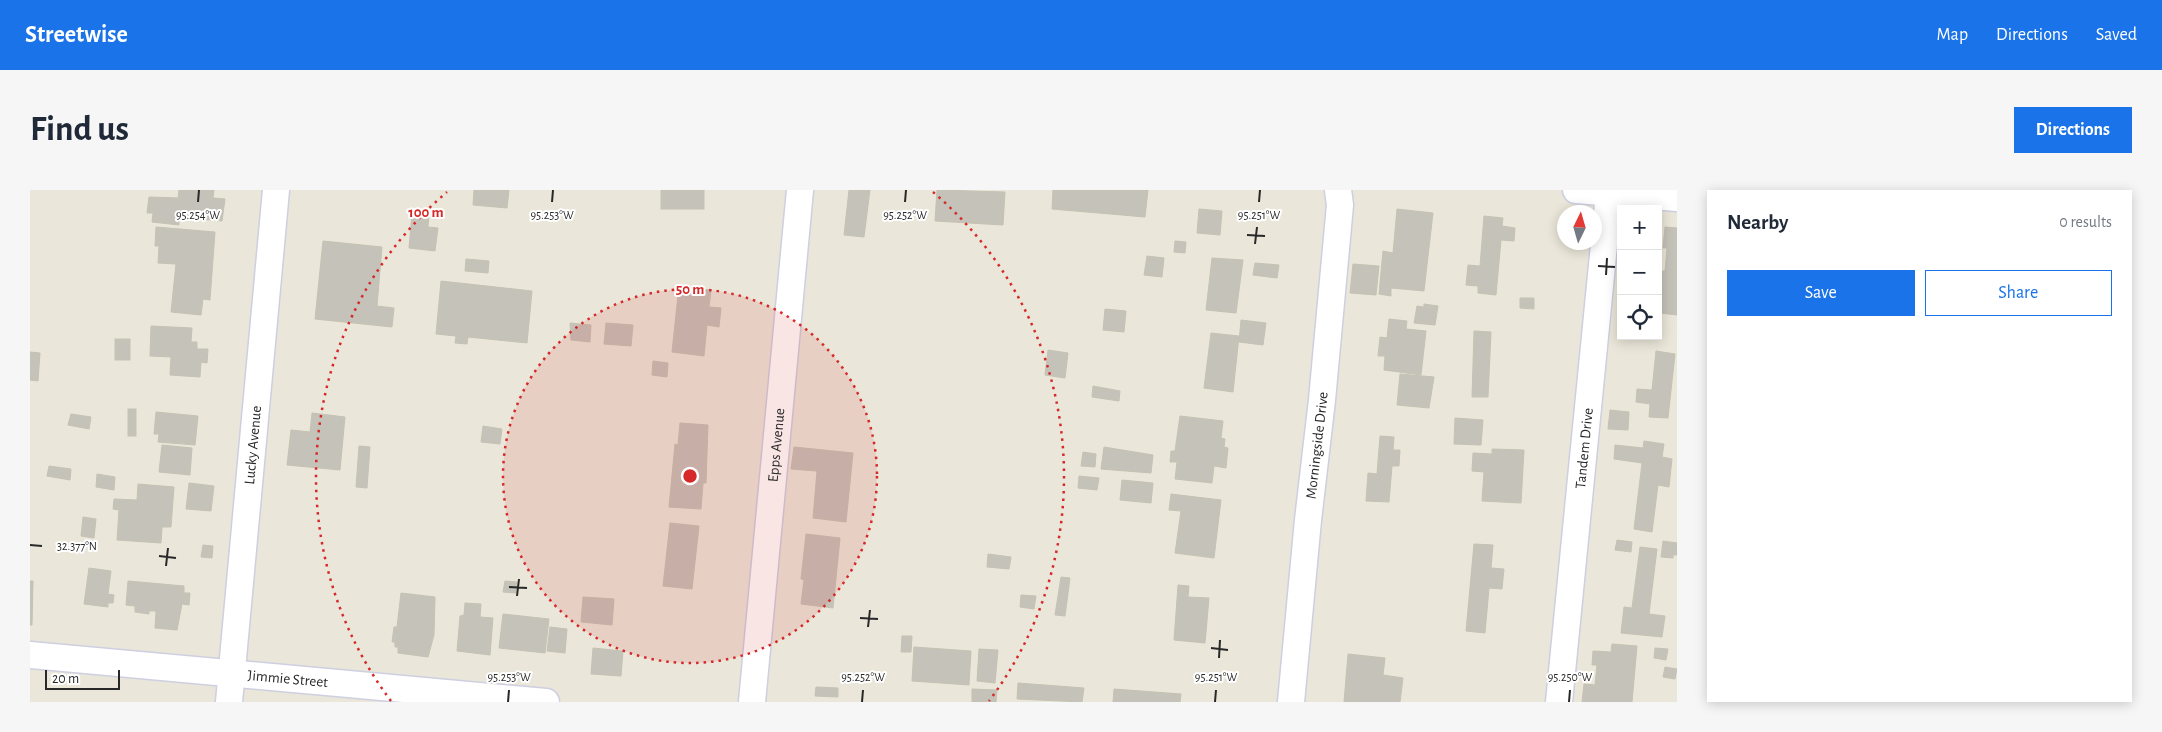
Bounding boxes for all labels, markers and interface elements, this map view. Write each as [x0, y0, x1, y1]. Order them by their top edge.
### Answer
text: Streetwise [25, 23, 128, 47]
text: Map [1937, 26, 1968, 44]
text: Directions [1996, 26, 2068, 44]
text: Saved [2096, 26, 2137, 44]
button: Directions [2014, 107, 2132, 153]
text: Find us [30, 112, 129, 147]
text: 100 m [408, 205, 444, 220]
north arrow [1557, 205, 1602, 250]
map controls [1617, 205, 1662, 340]
button: + [1617, 205, 1662, 250]
text: 95.254°W [176, 209, 220, 221]
text: 95.253°W [530, 209, 574, 221]
text: 95.252°W [883, 209, 927, 221]
text: 95.251°W [1238, 209, 1280, 221]
text: Nearby [1727, 212, 1788, 233]
text: 0 results [2059, 214, 2112, 230]
button: − [1617, 250, 1662, 295]
button: Save [1727, 270, 1915, 316]
button: Share [1925, 270, 2112, 316]
text: 50 m [676, 282, 704, 297]
button: locate [1617, 295, 1662, 340]
street label: Morningside Drive [1304, 391, 1331, 500]
street label: Lucky Avenue [242, 405, 264, 485]
street label: Epps Avenue [766, 407, 788, 483]
street label: Tandem Drive [1573, 407, 1596, 489]
centre of rings [681, 467, 699, 485]
text: 32.377°N [57, 540, 97, 552]
scale bar [45, 667, 120, 690]
street label: Jimmie Street [247, 668, 329, 690]
text: 95.253°W [487, 671, 531, 683]
text: 95.252°W [841, 671, 885, 683]
text: 95.251°W [1195, 671, 1237, 683]
text: 95.250°W [1548, 671, 1593, 683]
text: 20 m [52, 672, 79, 686]

